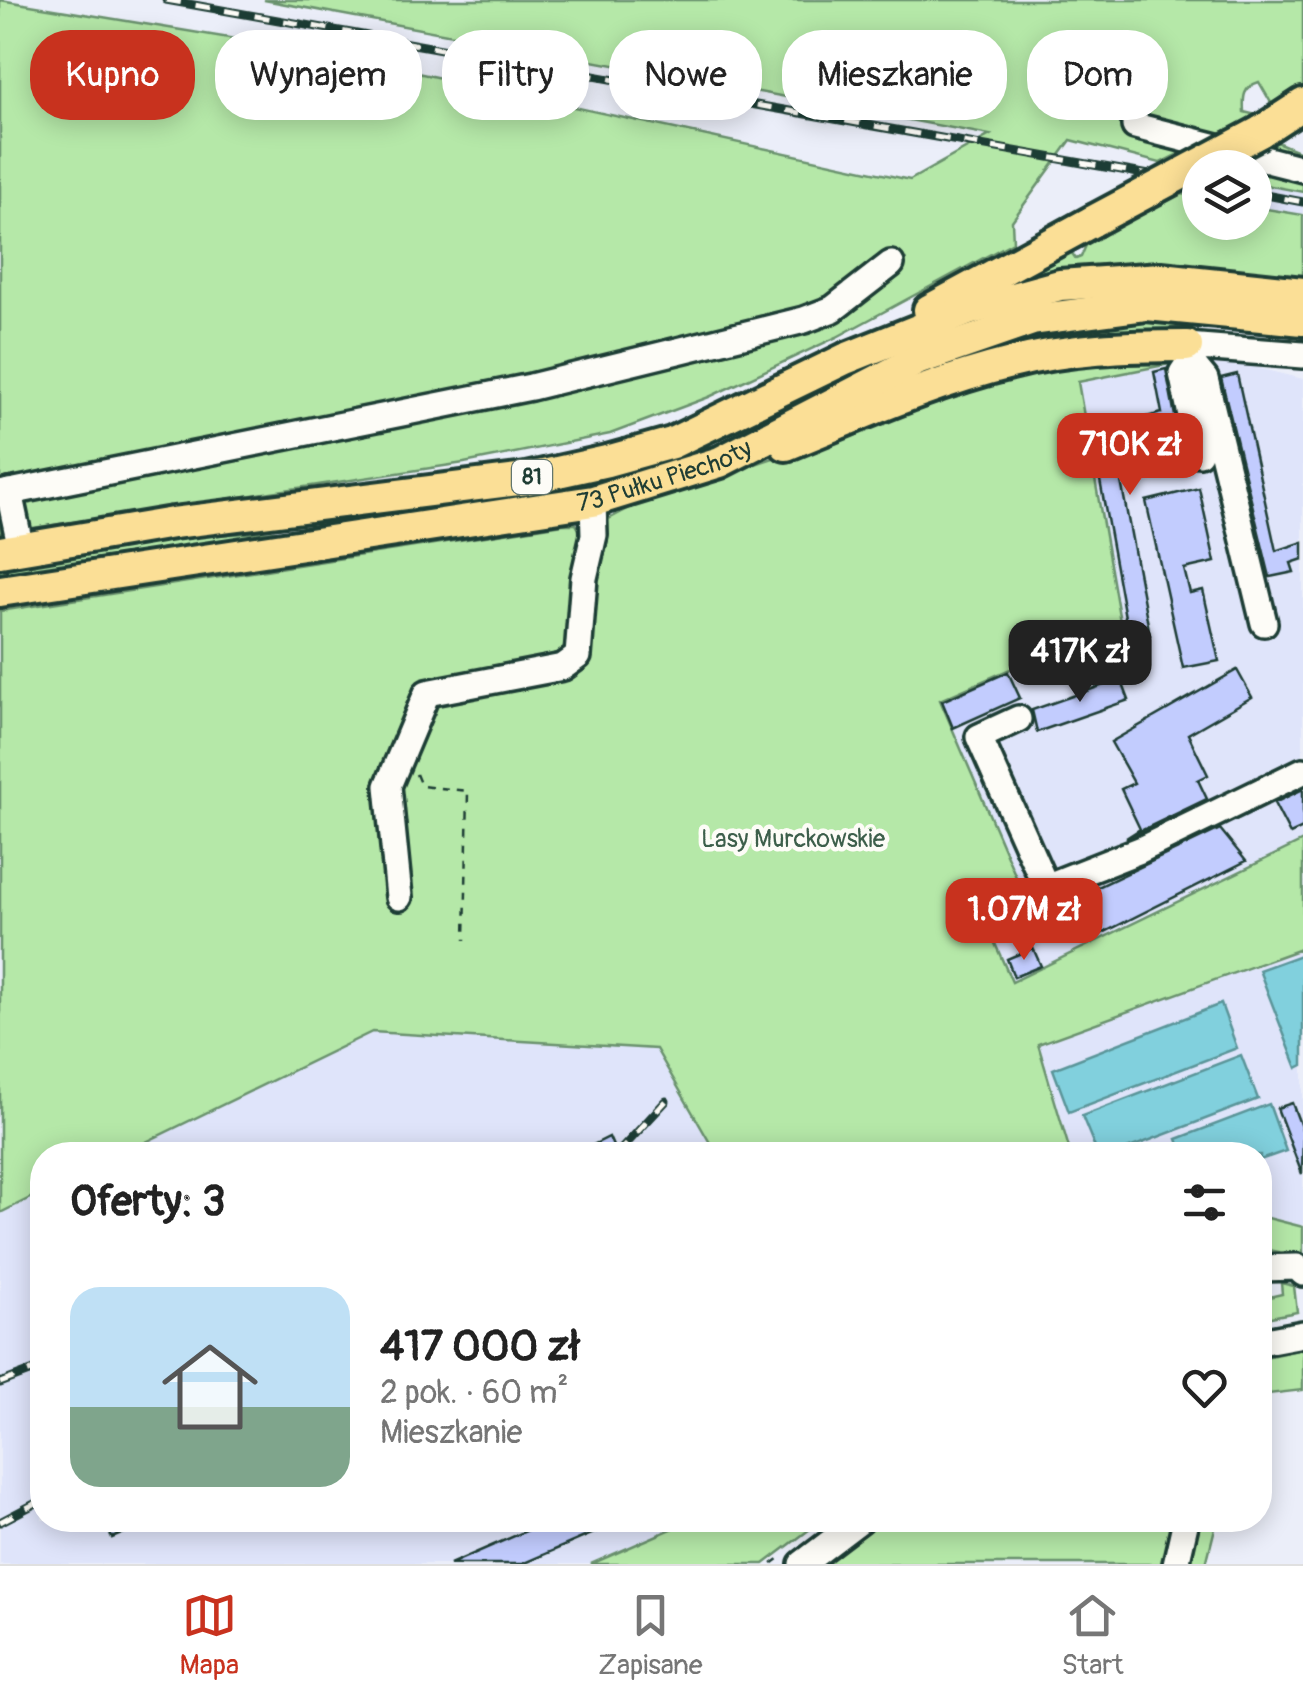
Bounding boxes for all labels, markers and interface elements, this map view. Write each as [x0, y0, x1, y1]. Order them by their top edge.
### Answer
chip: Kupno [30, 30, 195, 120]
chip: Wynajem [215, 30, 422, 120]
chip: Filtry [442, 30, 589, 120]
chip: Nowe [609, 30, 762, 120]
chip: Mieszkanie [782, 30, 1007, 120]
chip: Dom [1027, 30, 1168, 120]
map controls [1182, 150, 1272, 240]
button: layers [1182, 150, 1272, 240]
pin: 710K zł [1038, 413, 1222, 498]
text: 710K zł [1079, 425, 1181, 465]
street label: 73 Pułku Piechoty [575, 433, 757, 519]
road number: 81 [512, 460, 552, 494]
pin: 417K zł [988, 620, 1172, 705]
text: 417K zł [1031, 632, 1129, 672]
park label: Lasy Murckowskie [701, 824, 886, 855]
pin: 1.07M zł [921, 878, 1127, 963]
text: 1.07M zł [968, 890, 1080, 930]
icon: filters [1177, 1175, 1232, 1230]
text: Oferty: 3 [70, 1176, 226, 1228]
text: 417 000 zł [380, 1321, 580, 1373]
icon: home [150, 1327, 270, 1447]
icon: heart [1177, 1360, 1232, 1415]
text: 2 pok. · 60 m² [380, 1373, 568, 1413]
text: Mieszkanie [380, 1413, 522, 1453]
tab: Mapa [179, 1588, 239, 1683]
tab: Zapisane [598, 1588, 703, 1683]
tab: Start [1062, 1588, 1123, 1683]

